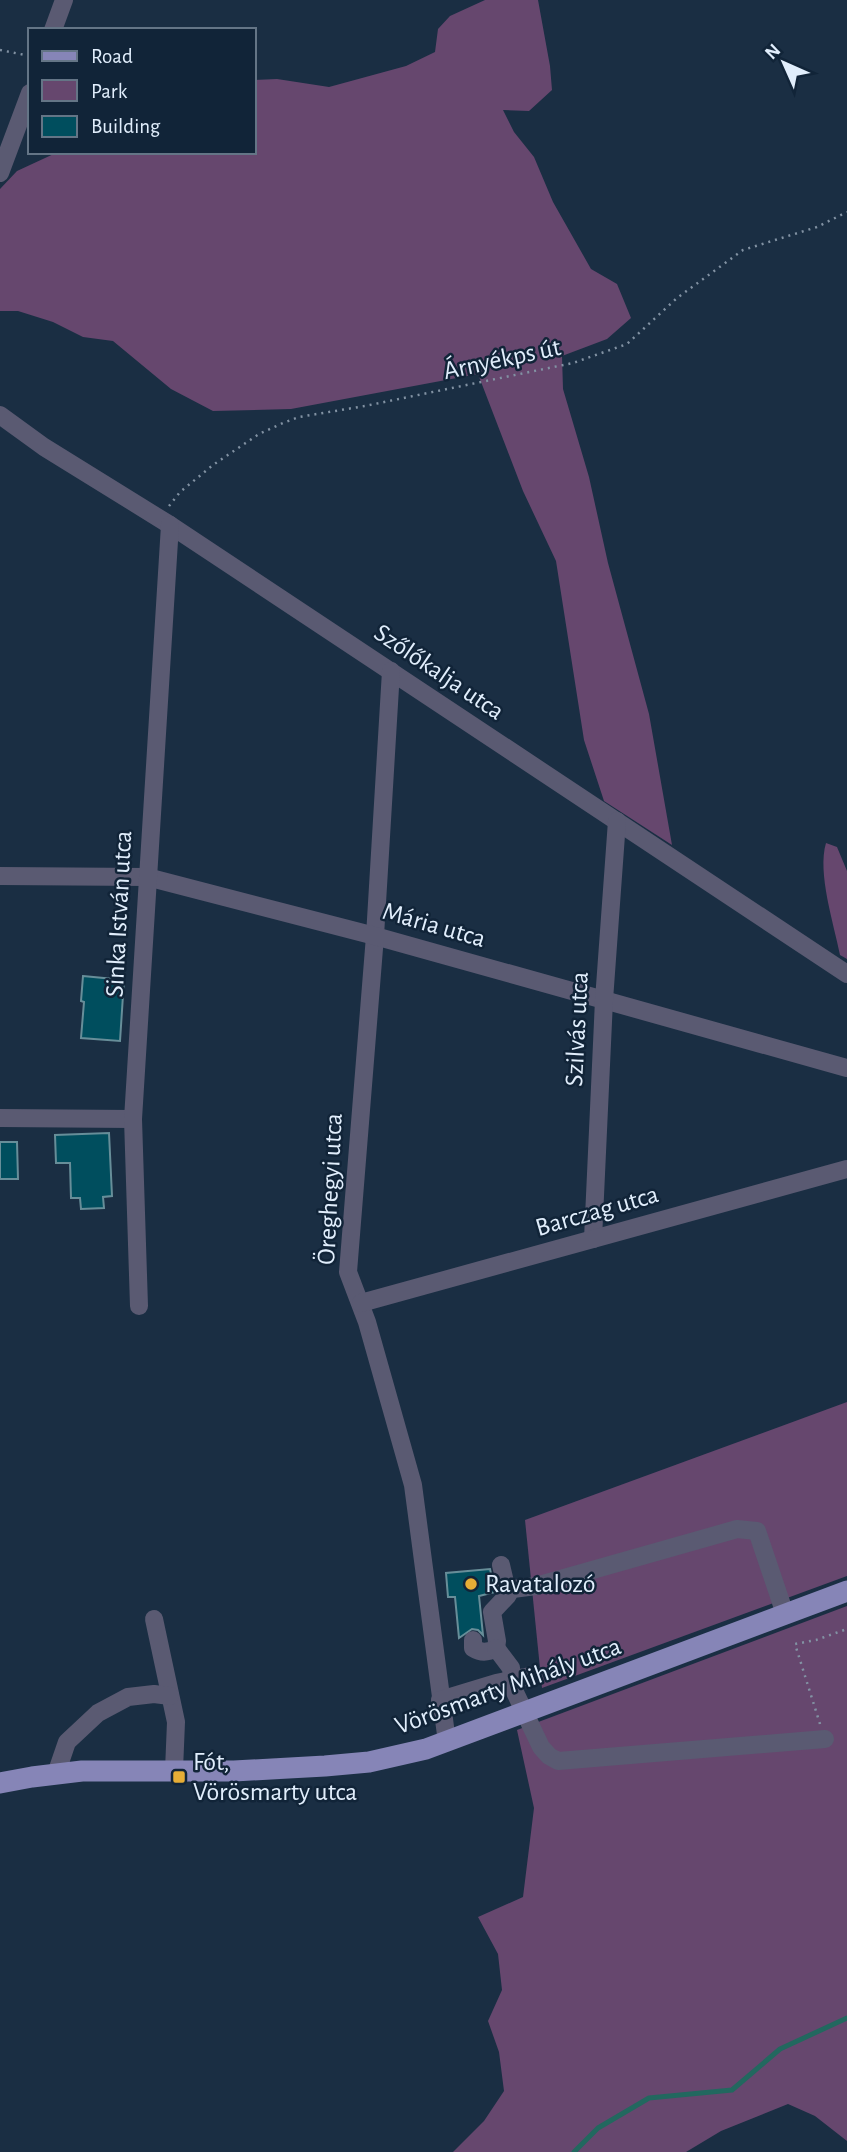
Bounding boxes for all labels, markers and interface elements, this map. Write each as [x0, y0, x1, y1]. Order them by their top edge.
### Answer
legend [28, 28, 256, 154]
north arrow [749, 28, 819, 98]
text: N [762, 41, 784, 63]
text: Road [91, 46, 133, 67]
text: Park [91, 81, 128, 102]
text: Building [91, 116, 161, 137]
street label: Árnyékps út [440, 332, 563, 384]
street label: Szőlőkalja utca [369, 619, 509, 725]
street label: Sinka István utca [102, 830, 136, 998]
street label: Mária utca [379, 898, 489, 952]
street label: Szilvás utca [561, 971, 593, 1087]
street label: Öreghegyi utca [312, 1112, 347, 1265]
street label: Barczag utca [533, 1181, 661, 1241]
place label: Ravatalozó [485, 1571, 595, 1597]
marker: Ravatalozó [463, 1576, 479, 1592]
street label: Vörösmarty Mihály utca [391, 1633, 625, 1739]
place label: Fót, Vörösmarty utca [193, 1749, 357, 1805]
marker: Fót, Vörösmarty utca [171, 1769, 187, 1785]

